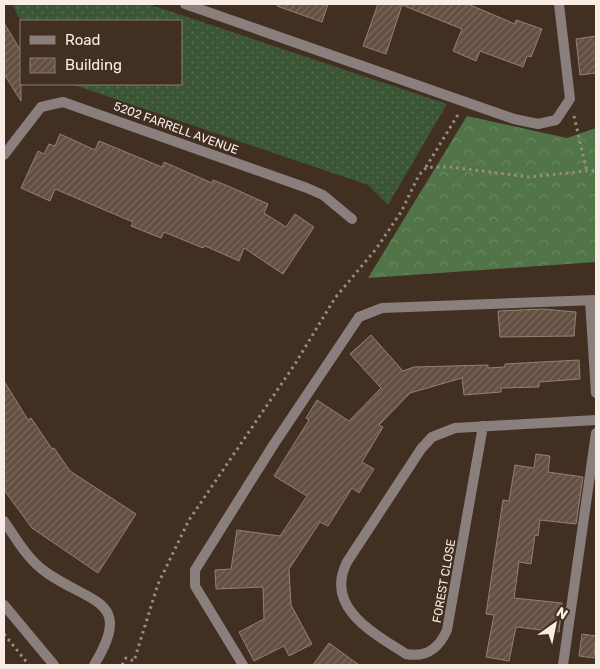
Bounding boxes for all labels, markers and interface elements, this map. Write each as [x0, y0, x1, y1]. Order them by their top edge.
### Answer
legend [20, 20, 182, 85]
text: Road [65, 31, 101, 49]
text: Building [65, 56, 122, 74]
street label: 5202 FARRELL AVENUE [112, 99, 240, 157]
street label: FOREST CLOSE [430, 538, 458, 624]
north arrow [530, 599, 580, 649]
text: N [553, 604, 571, 623]

